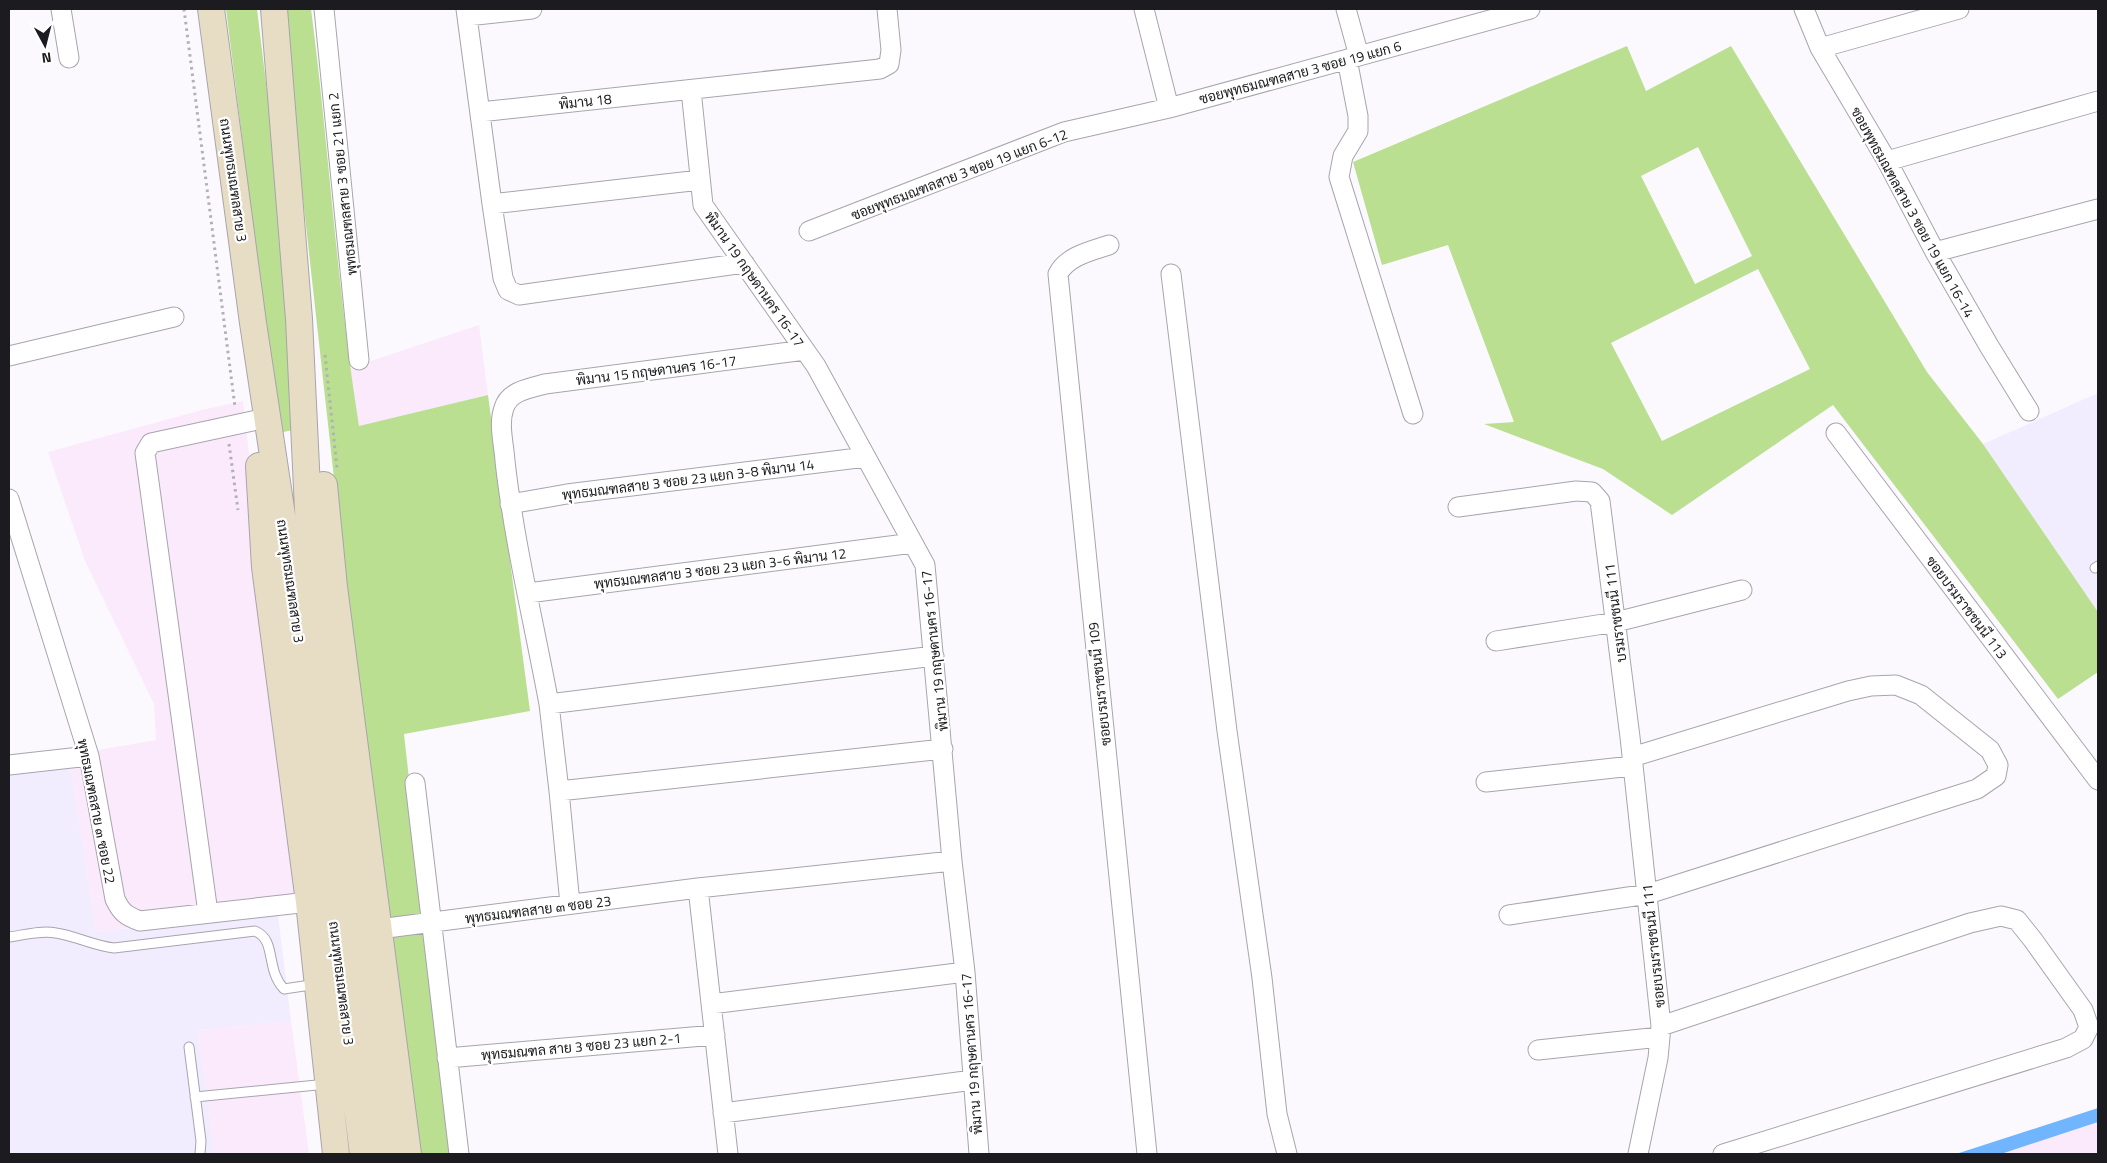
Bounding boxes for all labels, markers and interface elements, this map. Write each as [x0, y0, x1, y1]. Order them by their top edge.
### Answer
north arrow [20, 20, 70, 70]
street label: ซอยพุทธมณฑลสาย 3 ซอย 19 แยก 6 [1196, 35, 1404, 109]
text: N [41, 47, 53, 69]
street label: พิมาน 18 [557, 88, 613, 114]
street label: พุทธมณฑลสาย 3 ซอย 21 แยก 2 [322, 91, 362, 277]
street label: ซอยพุทธมณฑลสาย 3 ซอย 19 แยก 16-14 [1846, 103, 1980, 321]
street label: ถนนพุทธมณฑลสาย 3 [215, 117, 253, 243]
street label: ซอยพุทธมณฑลสาย 3 ซอย 19 แยก 6-12 [848, 123, 1070, 225]
street label: พิมาน 19 กฤษดานคร 16-17 [700, 207, 810, 351]
street label: พิมาน 15 กฤษดานคร 16-17 [574, 350, 738, 390]
street label: พุทธมณฑลสาย 3 ซอย 23 แยก 3-8 พิมาน 14 [561, 453, 816, 505]
street label: ถนนพุทธมณฑลสาย 3 [272, 518, 310, 644]
street label: พุทธมณฑลสาย 3 ซอย 23 แยก 3-6 พิมาน 12 [593, 542, 847, 594]
street label: ซอยบรมราชชนนี 113 [1921, 551, 2013, 663]
street label: บรมราชชนนี 111 [1599, 562, 1631, 664]
street label: พิมาน 19 กฤษดานคร 16-17 [915, 570, 953, 732]
street label: ซอยบรมราชชนนี 109 [1082, 621, 1116, 747]
street label: พุทธมณฑลสาย ๓ ซอย 22 [73, 737, 121, 885]
street label: ซอยบรมราชชนนี 111 [1636, 883, 1670, 1009]
street label: พุทธมณฑลสาย ๓ ซอย 23 [463, 890, 613, 928]
street label: ถนนพุทธมณฑลสาย 3 [324, 920, 360, 1046]
street label: พิมาน 19 กฤษดานคร 16-17 [955, 973, 987, 1135]
street label: พุทธมณฑล สาย 3 ซอย 23 แยก 2-1 [480, 1027, 682, 1065]

